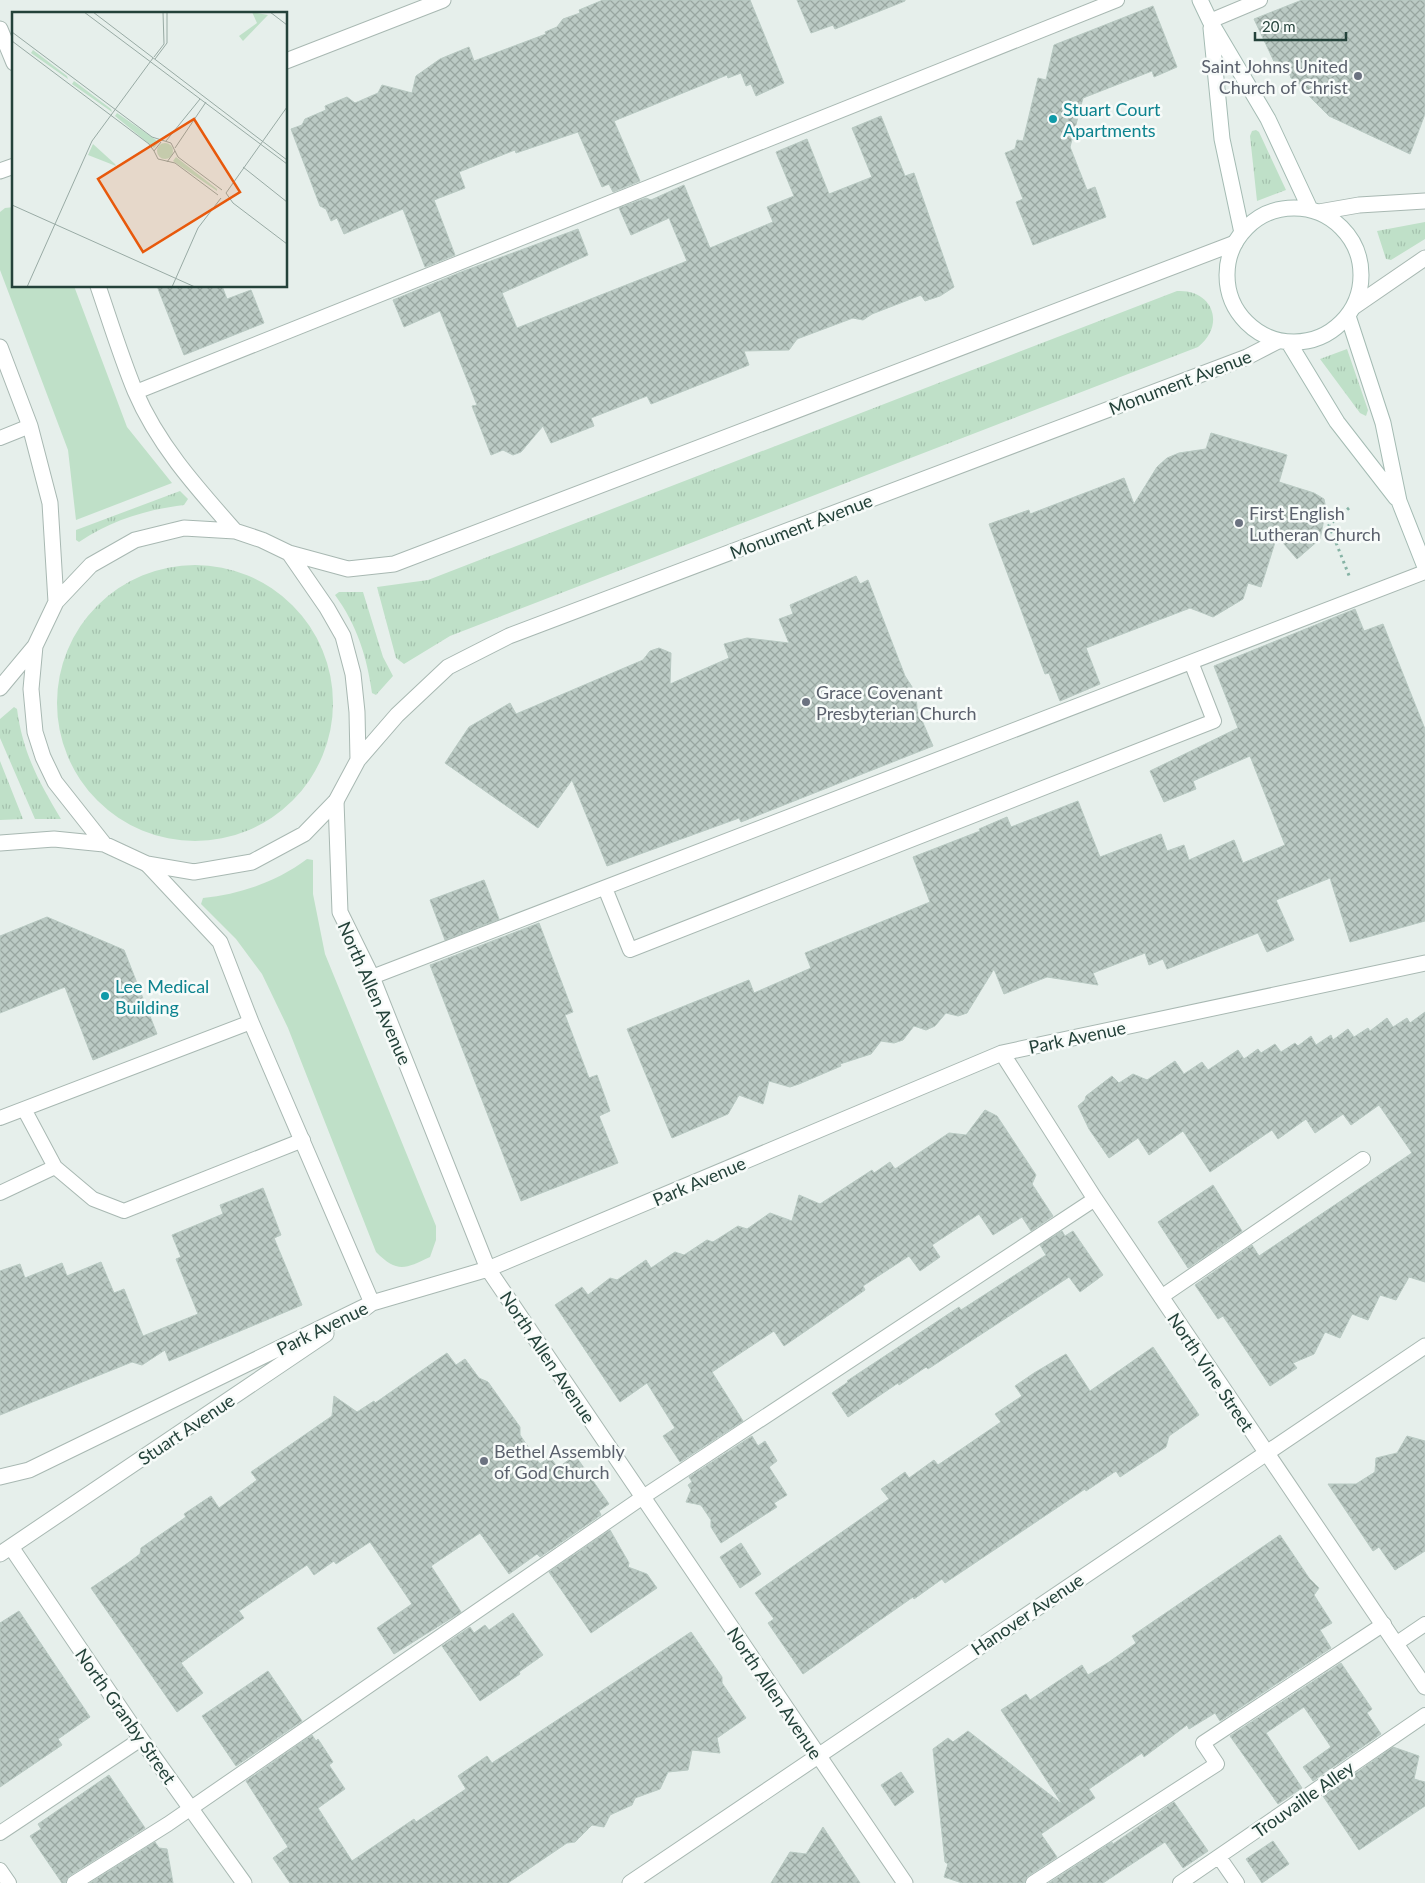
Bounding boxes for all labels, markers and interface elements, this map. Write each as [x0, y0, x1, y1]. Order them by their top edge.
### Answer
scale bar [1255, 10, 1346, 42]
inset map [12, 12, 288, 288]
text: 20 m [1262, 17, 1296, 35]
place label: Saint Johns United Church of Christ [1201, 55, 1349, 98]
marker: Saint Johns United Church of Christ [1352, 70, 1364, 82]
place label: Stuart Court Apartments [1063, 98, 1161, 141]
marker: Stuart Court Apartments [1047, 113, 1059, 125]
street label: Monument Avenue [1106, 345, 1254, 419]
street label: Monument Avenue [727, 489, 875, 563]
place label: First English Lutheran Church [1249, 502, 1381, 545]
marker: First English Lutheran Church [1233, 517, 1245, 529]
place label: Grace Covenant Presbyterian Church [816, 681, 977, 724]
marker: Grace Covenant Presbyterian Church [800, 696, 812, 708]
street label: North Allen Avenue [334, 918, 416, 1068]
place label: Lee Medical Building [115, 975, 209, 1018]
marker: Lee Medical Building [99, 990, 111, 1002]
street label: Park Avenue [1026, 1016, 1128, 1058]
street label: Park Avenue [649, 1152, 749, 1210]
street label: North Allen Avenue [496, 1287, 600, 1427]
street label: Park Avenue [273, 1296, 371, 1360]
street label: North Vine Street [1163, 1308, 1259, 1436]
street label: Stuart Avenue [134, 1389, 238, 1469]
place label: Bethel Assembly of God Church [494, 1440, 626, 1483]
marker: Bethel Assembly of God Church [478, 1455, 490, 1467]
street label: Hanover Avenue [967, 1568, 1087, 1660]
street label: North Allen Avenue [723, 1623, 827, 1763]
street label: North Granby Street [71, 1644, 181, 1788]
street label: Trouvaille Alley [1248, 1756, 1358, 1842]

